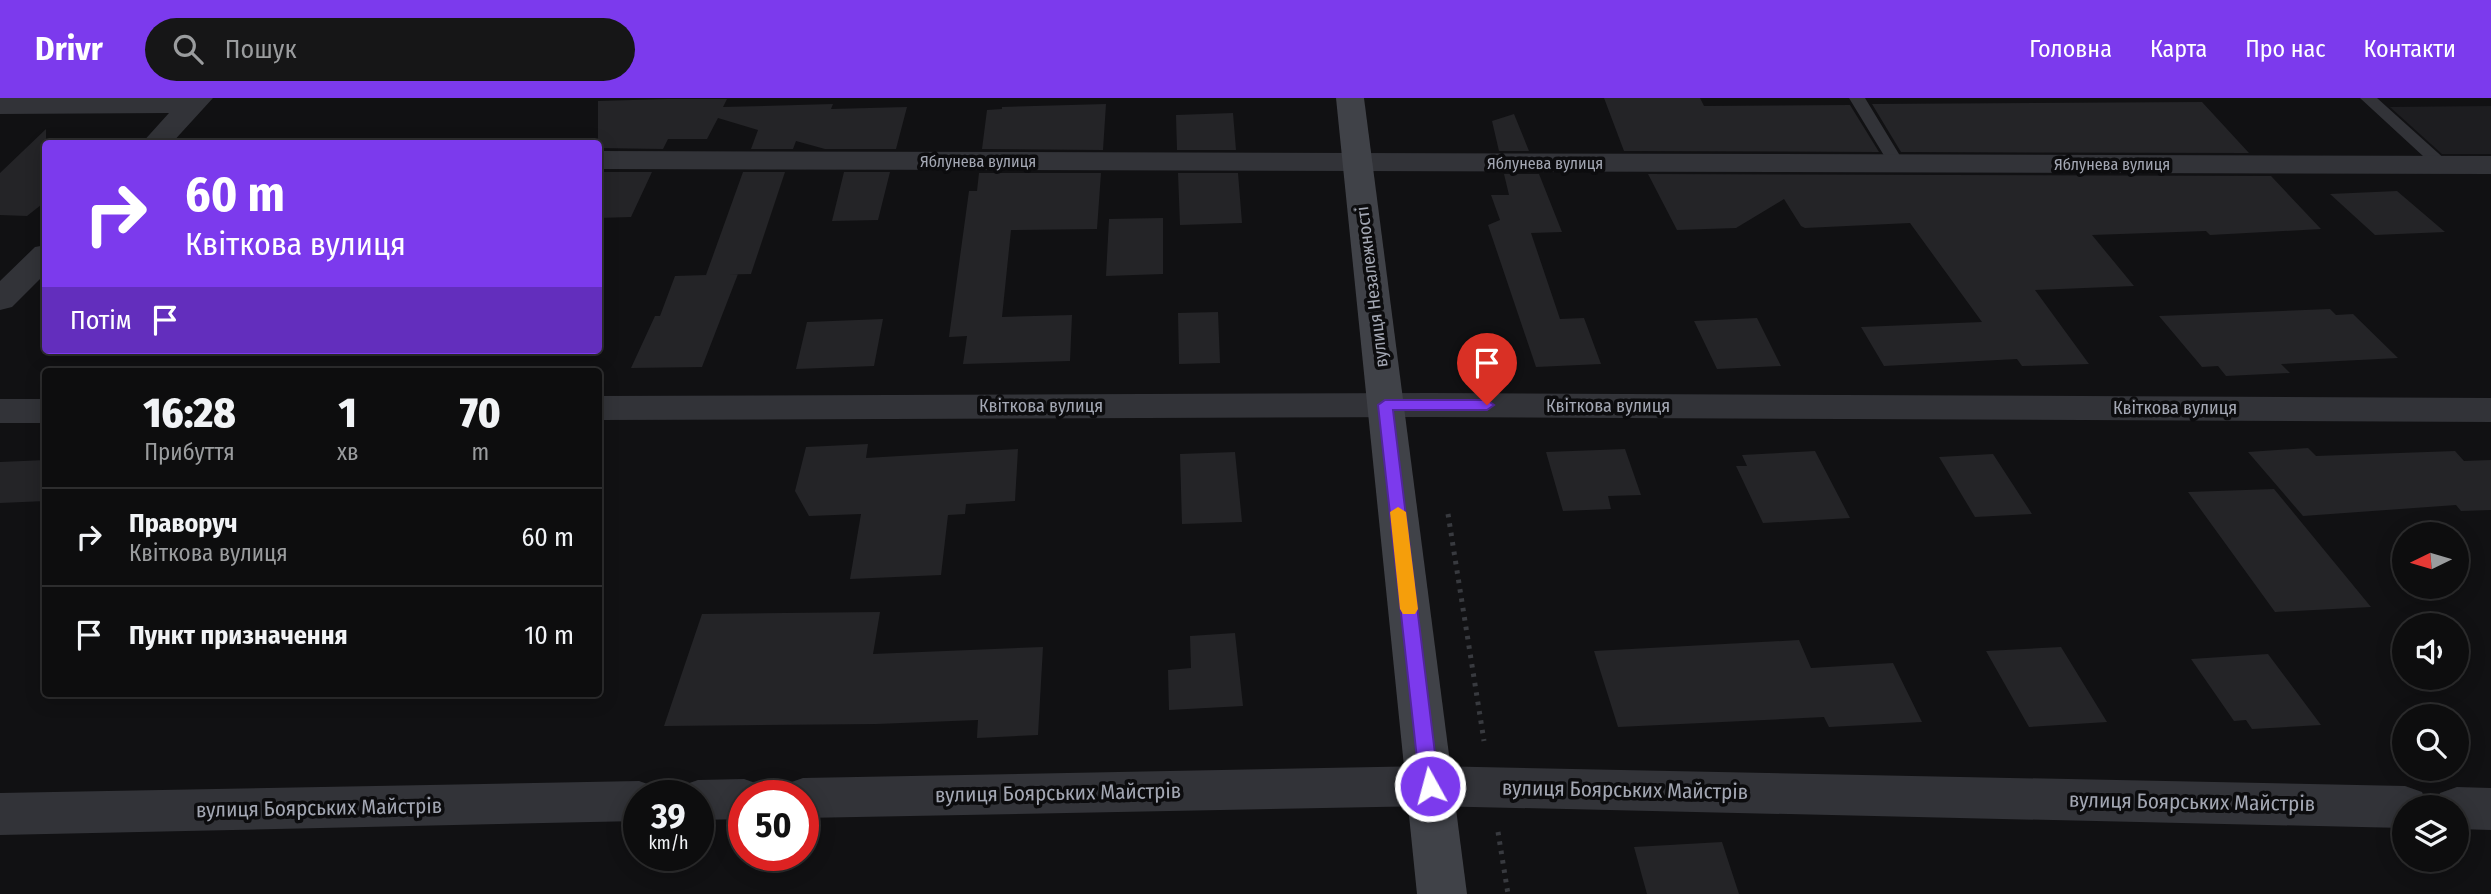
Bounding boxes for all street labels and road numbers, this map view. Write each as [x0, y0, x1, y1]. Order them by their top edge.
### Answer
street label: Яблунева вулиця [920, 152, 1036, 171]
street label: Яблунева вулиця [1487, 154, 1603, 173]
street label: Яблунева вулиця [2054, 155, 2170, 174]
street label: вулиця Незалежності [1351, 205, 1393, 369]
street label: Квіткова вулиця [979, 395, 1103, 417]
street label: Квіткова вулиця [1546, 395, 1670, 417]
street label: Квіткова вулиця [2113, 397, 2237, 419]
street label: вулиця Боярських Майстрів [1502, 775, 1748, 805]
street label: вулиця Боярських Майстрів [935, 778, 1181, 808]
street label: вулиця Боярських Майстрів [2069, 787, 2315, 817]
street label: вулиця Боярських Майстрів [196, 793, 442, 823]

